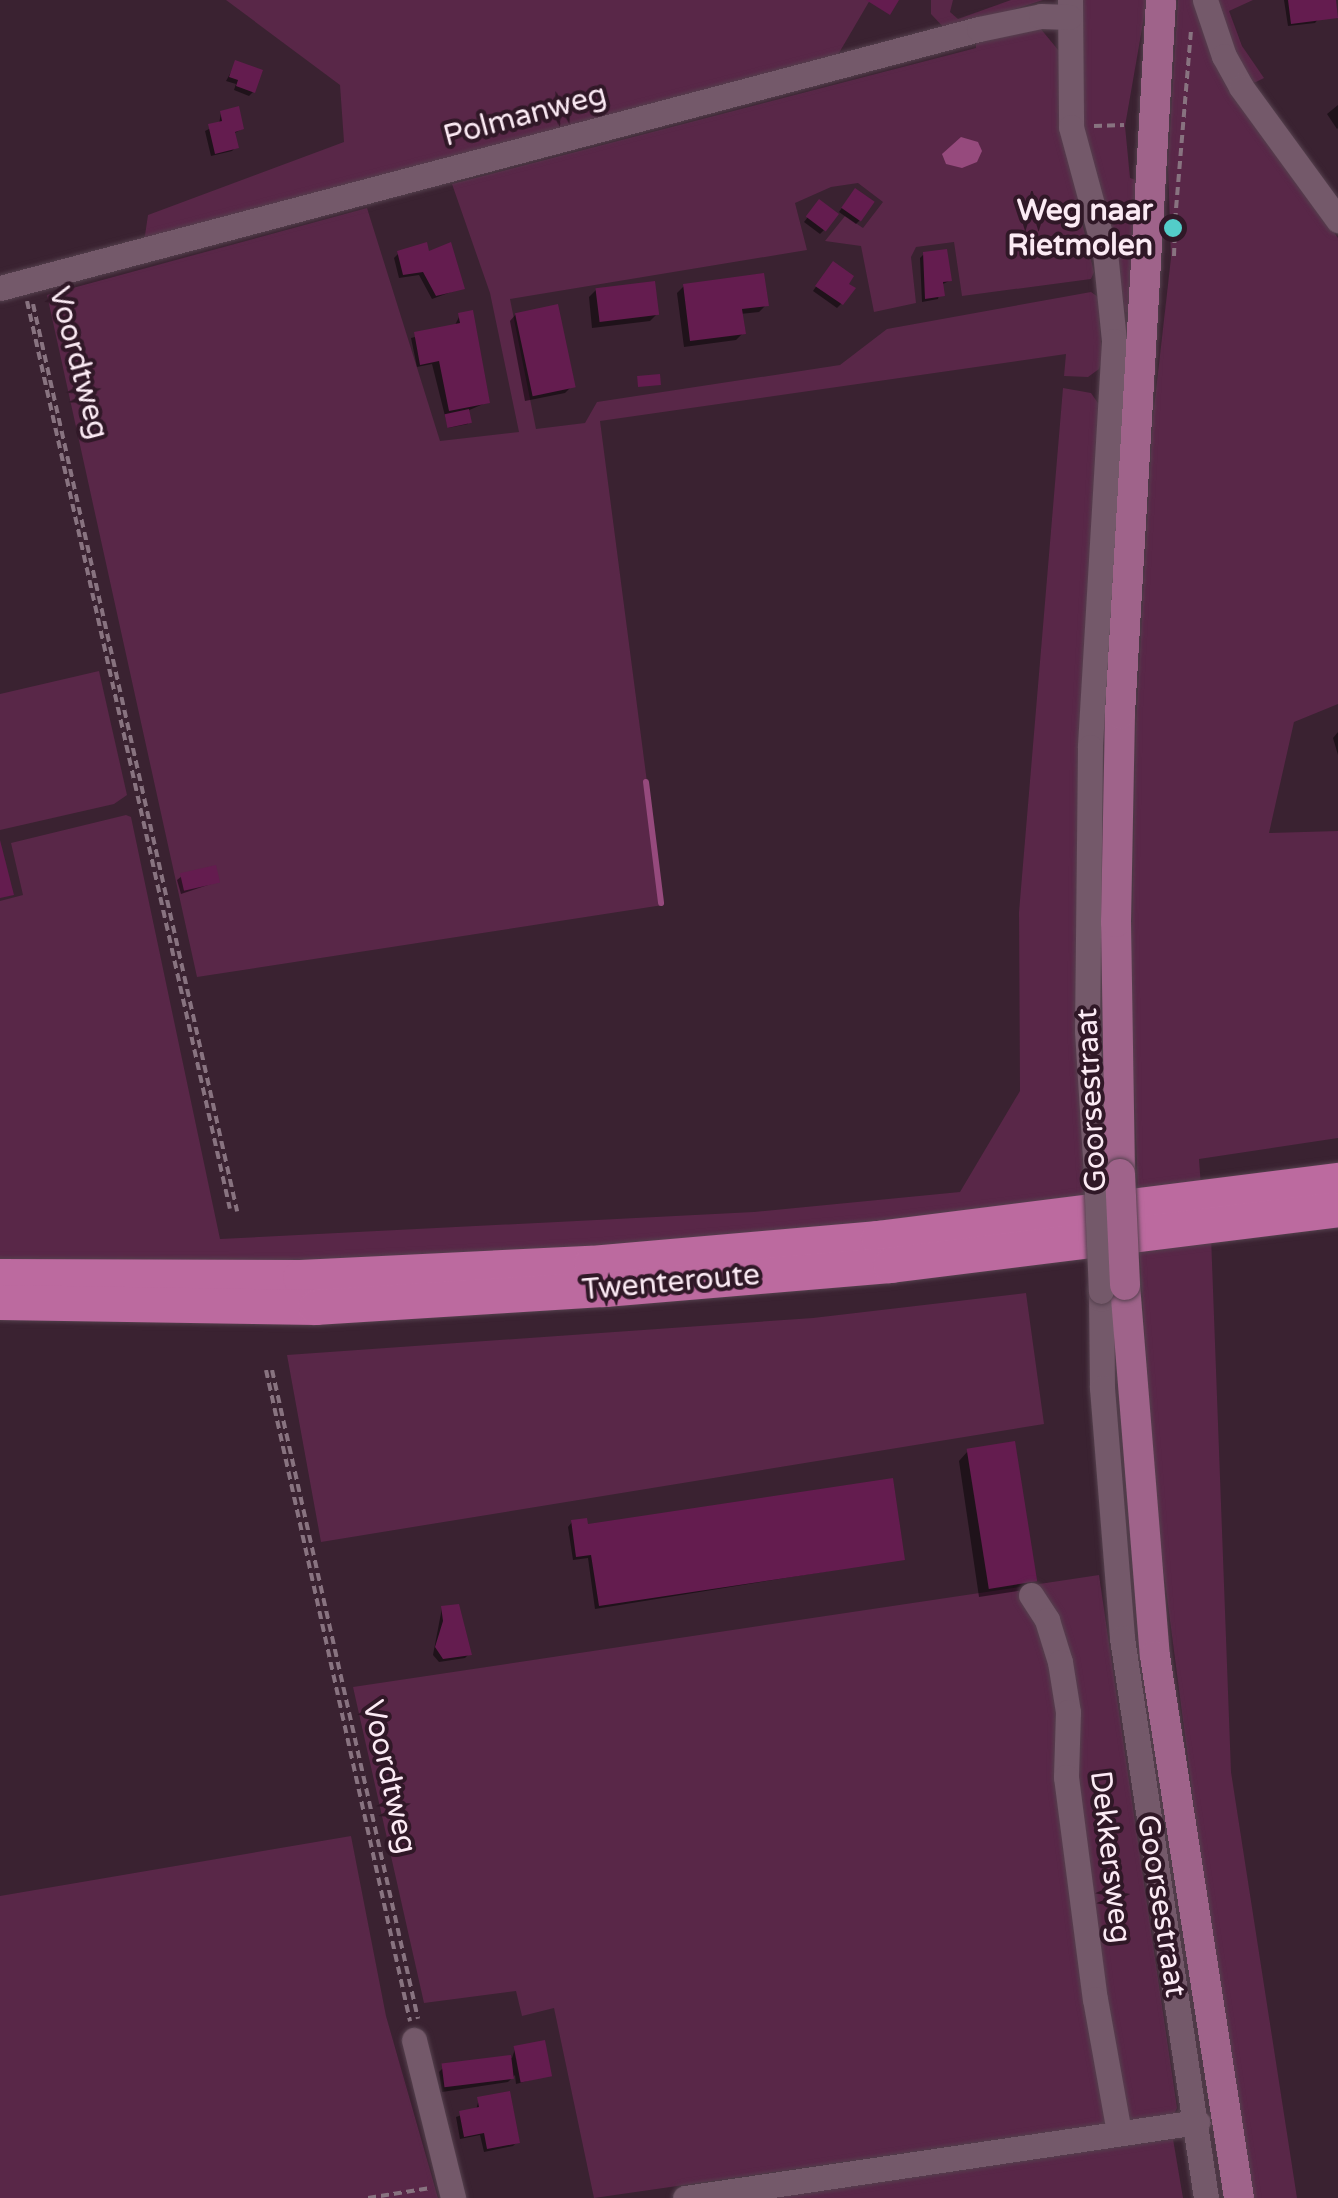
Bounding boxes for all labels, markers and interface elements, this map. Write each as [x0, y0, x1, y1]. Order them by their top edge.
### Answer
street label: Polmanweg [440, 77, 610, 155]
place label: Weg naar Rietmolen [1007, 193, 1153, 264]
marker: Weg naar Rietmolen [1162, 217, 1184, 239]
street label: Voordtweg [40, 283, 116, 443]
street label: Goorsestraat [1069, 1007, 1115, 1193]
street label: Twenteroute [580, 1257, 762, 1309]
street label: Voordtweg [354, 1697, 424, 1857]
street label: Dekkersweg [1082, 1769, 1138, 1945]
street label: Goorsestraat [1129, 1812, 1193, 2000]

